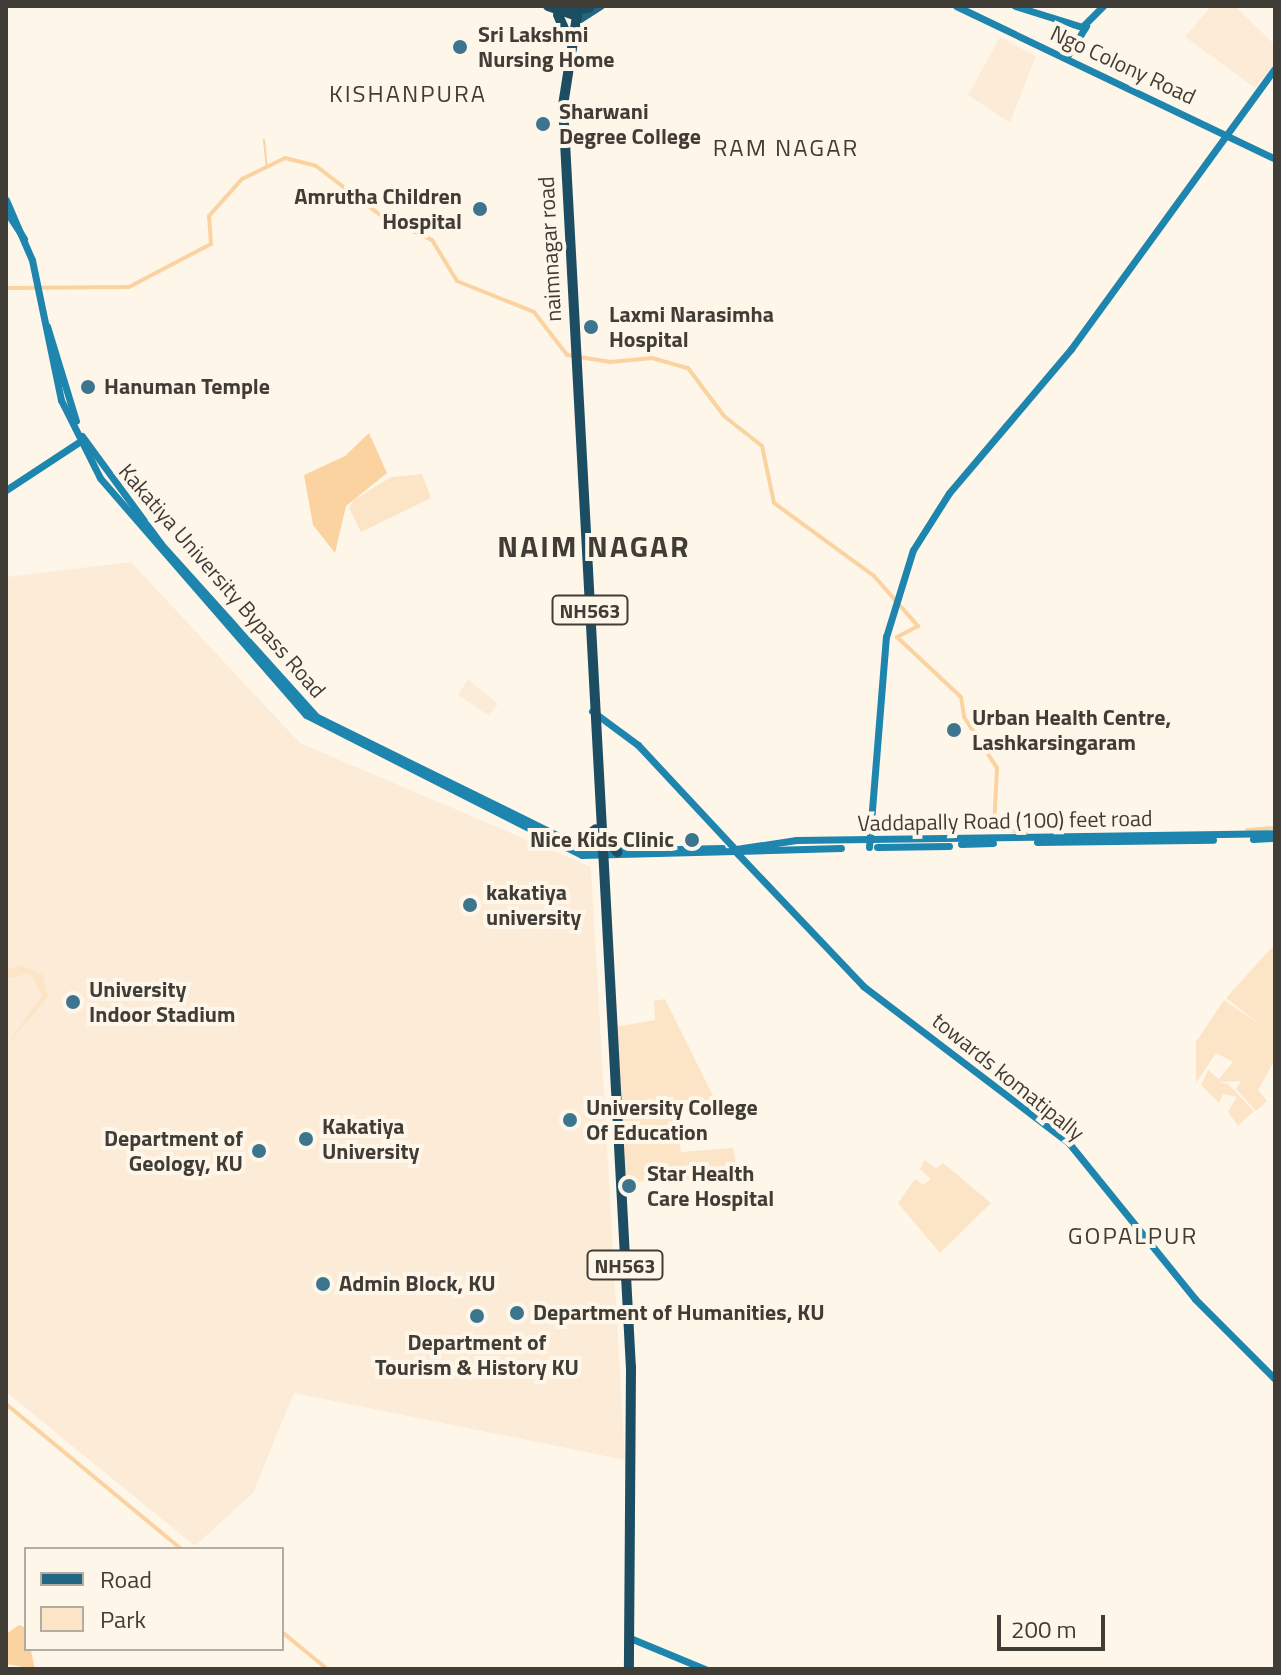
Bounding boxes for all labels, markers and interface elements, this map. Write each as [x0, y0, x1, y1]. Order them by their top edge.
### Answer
street label: Ngo Colony Road [1046, 20, 1200, 110]
place label: Sri Lakshmi Nursing Home [478, 21, 615, 72]
marker: Sri Lakshmi Nursing Home [449, 36, 471, 58]
district label: KISHANPURA [329, 80, 487, 108]
place label: Sharwani Degree College [559, 98, 701, 150]
marker: Sharwani Degree College [534, 115, 552, 133]
district label: RAM NAGAR [713, 134, 859, 162]
street label: naimnagar road [533, 176, 567, 322]
place label: Amrutha Children Hospital [294, 183, 462, 234]
marker: Amrutha Children Hospital [469, 198, 491, 220]
place label: Laxmi Narasimha Hospital [609, 301, 774, 352]
marker: Laxmi Narasimha Hospital [580, 316, 602, 338]
place label: Hanuman Temple [104, 374, 270, 400]
marker: Hanuman Temple [79, 378, 97, 396]
street label: Kakatiya University Bypass Road [113, 459, 331, 703]
district label: NAIM NAGAR [497, 528, 691, 564]
road number: NH563 [550, 594, 630, 626]
place label: Urban Health Centre, Lashkarsingaram [972, 704, 1171, 756]
marker: Urban Health Centre, Lashkarsingaram [943, 719, 965, 741]
street label: Vaddapally Road (100) feet road [857, 805, 1153, 837]
place label: Nice Kids Clinic [530, 827, 674, 853]
marker: Nice Kids Clinic [681, 829, 703, 851]
place label: kakatiya university [486, 879, 581, 930]
marker: kakatiya university [461, 896, 479, 914]
place label: University Indoor Stadium [89, 976, 235, 1028]
marker: University Indoor Stadium [64, 993, 82, 1011]
street label: towards komatipally [927, 1008, 1089, 1146]
place label: University College Of Education [586, 1094, 758, 1146]
marker: University College Of Education [561, 1111, 579, 1129]
place label: Kakatiya University [322, 1113, 419, 1164]
place label: Department of Geology, KU [104, 1125, 243, 1176]
marker: Kakatiya University [297, 1130, 315, 1148]
marker: Department of Geology, KU [250, 1142, 268, 1160]
place label: Star Health Care Hospital [647, 1160, 774, 1212]
marker: Star Health Care Hospital [618, 1175, 640, 1197]
district label: GOPALPUR [1068, 1222, 1198, 1250]
road number: NH563 [585, 1249, 665, 1281]
place label: Admin Block, KU [339, 1271, 496, 1297]
marker: Admin Block, KU [314, 1275, 332, 1293]
place label: Department of Humanities, KU [533, 1300, 825, 1326]
marker: Department of Humanities, KU [508, 1304, 526, 1322]
marker: Department of Tourism & History KU [468, 1307, 486, 1325]
place label: Department of Tourism & History KU [375, 1329, 579, 1380]
legend [24, 1547, 284, 1651]
text: Road [100, 1561, 152, 1597]
scale bar [1001, 1599, 1109, 1649]
text: Park [100, 1601, 146, 1637]
text: 200 m [1011, 1611, 1077, 1647]

